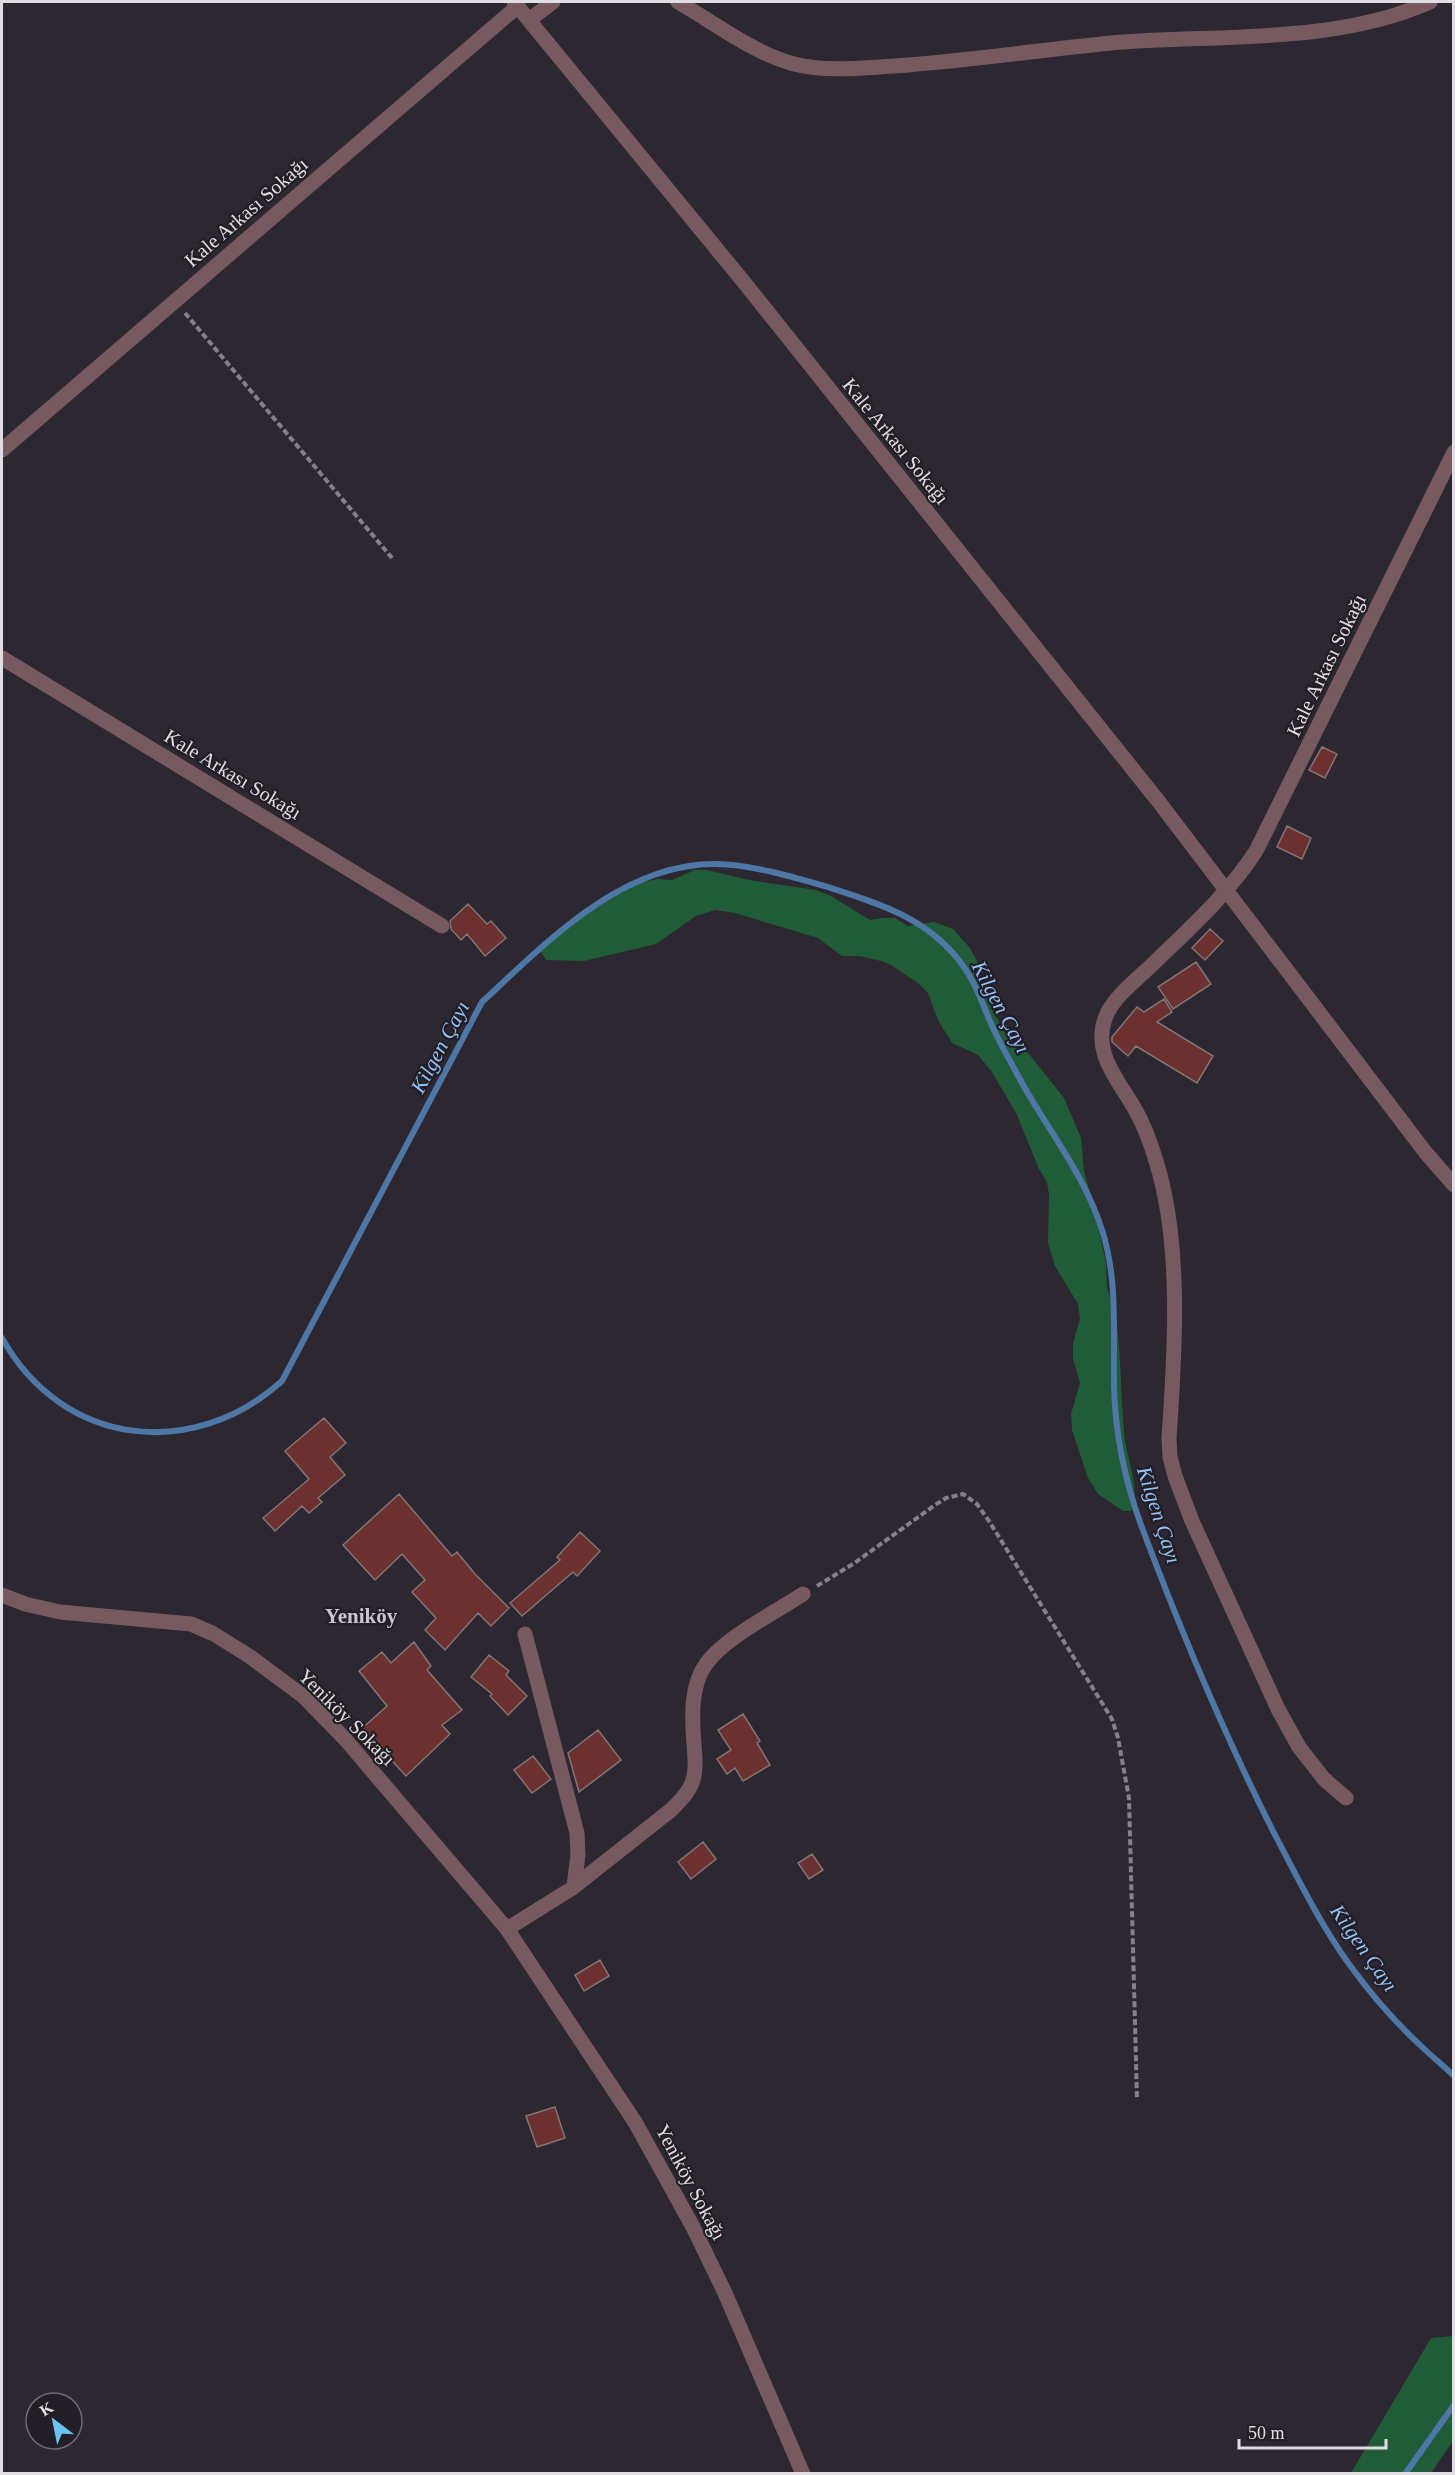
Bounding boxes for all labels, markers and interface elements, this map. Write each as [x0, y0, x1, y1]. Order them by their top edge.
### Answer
street label: Kale Arkası Sokağı [180, 152, 313, 272]
street label: Kale Arkası Sokağı [838, 374, 954, 509]
street label: Kale Arkası Sokağı [1282, 590, 1371, 740]
street label: Kale Arkası Sokağı [160, 725, 306, 825]
water label: Kilgen Çayı [966, 956, 1035, 1057]
water label: Kilgen Çayı [405, 997, 474, 1098]
water label: Kilgen Çayı [1132, 1462, 1186, 1567]
district label: Yeniköy [325, 1604, 398, 1628]
street label: Yeniköy Sokağı [293, 1664, 400, 1771]
water label: Kilgen Çayı [1325, 1899, 1403, 1996]
street label: Yeniköy Sokağı [650, 2121, 731, 2244]
north arrow [24, 2391, 84, 2451]
text: K [37, 2398, 57, 2419]
scale bar [1239, 2412, 1386, 2450]
text: 50 m [1248, 2423, 1285, 2443]

